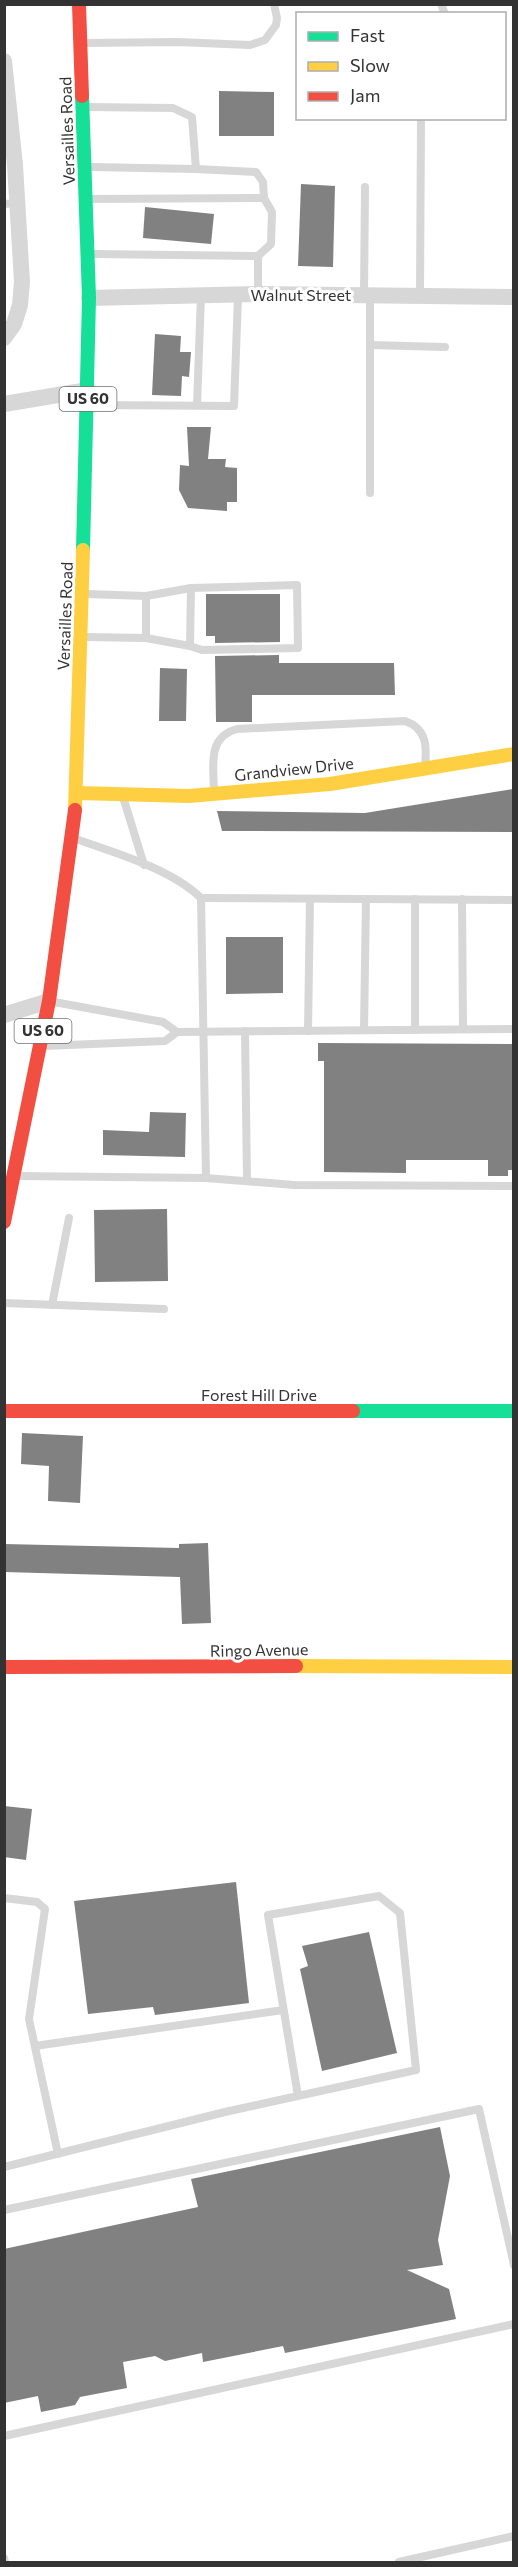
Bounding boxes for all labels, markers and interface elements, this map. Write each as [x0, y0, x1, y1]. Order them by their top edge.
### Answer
legend [296, 12, 506, 120]
text: Fast [350, 24, 385, 46]
text: Slow [350, 54, 390, 76]
street label: Versailles Road [55, 76, 78, 186]
text: Jam [350, 84, 380, 106]
street label: Walnut Street [251, 285, 352, 304]
road number: US 60 [60, 387, 116, 411]
street label: Versailles Road [53, 561, 76, 671]
street label: Grandview Drive [233, 753, 355, 784]
road number: US 60 [15, 1019, 72, 1043]
street label: Forest Hill Drive [201, 1385, 317, 1404]
street label: Ringo Avenue [210, 1639, 308, 1660]

